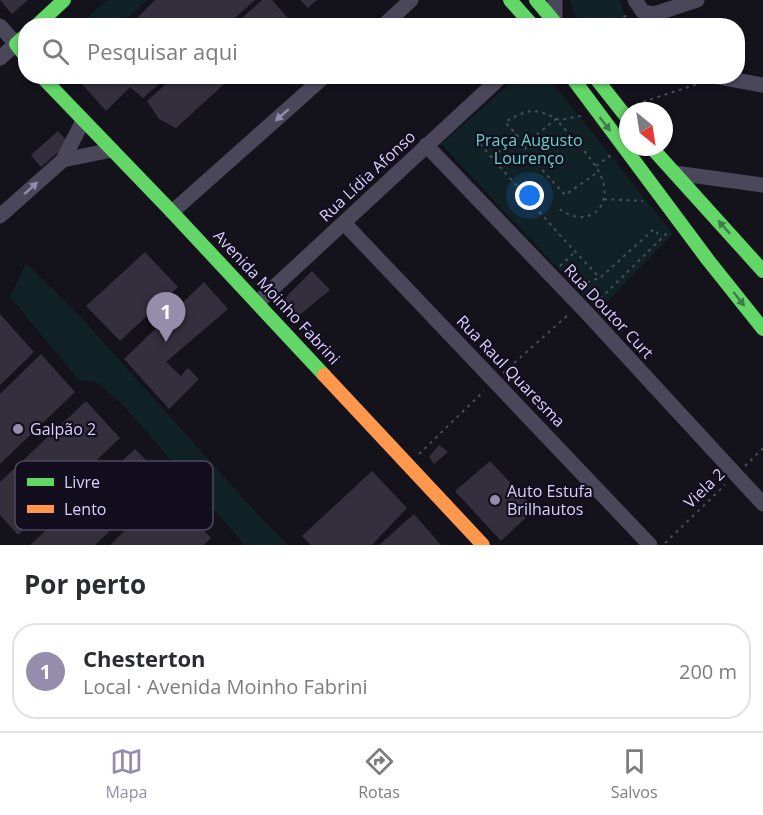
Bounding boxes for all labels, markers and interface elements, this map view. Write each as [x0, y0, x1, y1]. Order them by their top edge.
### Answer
search box [18, 18, 745, 84]
icon: search [39, 35, 72, 68]
text: Pesquisar aqui [87, 36, 238, 66]
north arrow [619, 102, 673, 156]
one-way arrow [274, 108, 289, 122]
one-way arrow [599, 116, 611, 131]
street label: Rua Lídia Afonso [314, 126, 420, 226]
park label: Praça Augusto Lourenço [475, 129, 583, 169]
your location [515, 181, 544, 210]
one-way arrow [23, 182, 38, 195]
one-way arrow [717, 220, 731, 235]
street label: Avenida Moinho Fabrini [209, 225, 345, 369]
street label: Rua Doutor Curt [559, 259, 659, 363]
pin: 1 [146, 292, 186, 342]
one-way arrow [732, 292, 744, 307]
street label: Rua Raul Quaresma [452, 310, 570, 432]
place label: Galpão 2 [30, 418, 96, 440]
marker: Galpão 2 [11, 422, 25, 436]
legend [15, 461, 213, 530]
street label: Viela 2 [679, 463, 729, 513]
text: Livre [64, 471, 100, 493]
place label: Auto Estufa Brilhautos [507, 480, 593, 520]
marker: Auto Estufa Brilhautos [488, 493, 502, 507]
text: Lento [64, 498, 106, 520]
text: Por perto [24, 566, 146, 602]
text: Chesterton [83, 643, 206, 673]
text: 1 [40, 658, 51, 685]
text: 200 m [679, 658, 737, 685]
text: Local · Avenida Moinho Fabrini [83, 673, 368, 700]
tab: Mapa [105, 745, 147, 803]
tab: Rotas [358, 745, 400, 803]
tab: Salvos [611, 745, 658, 803]

